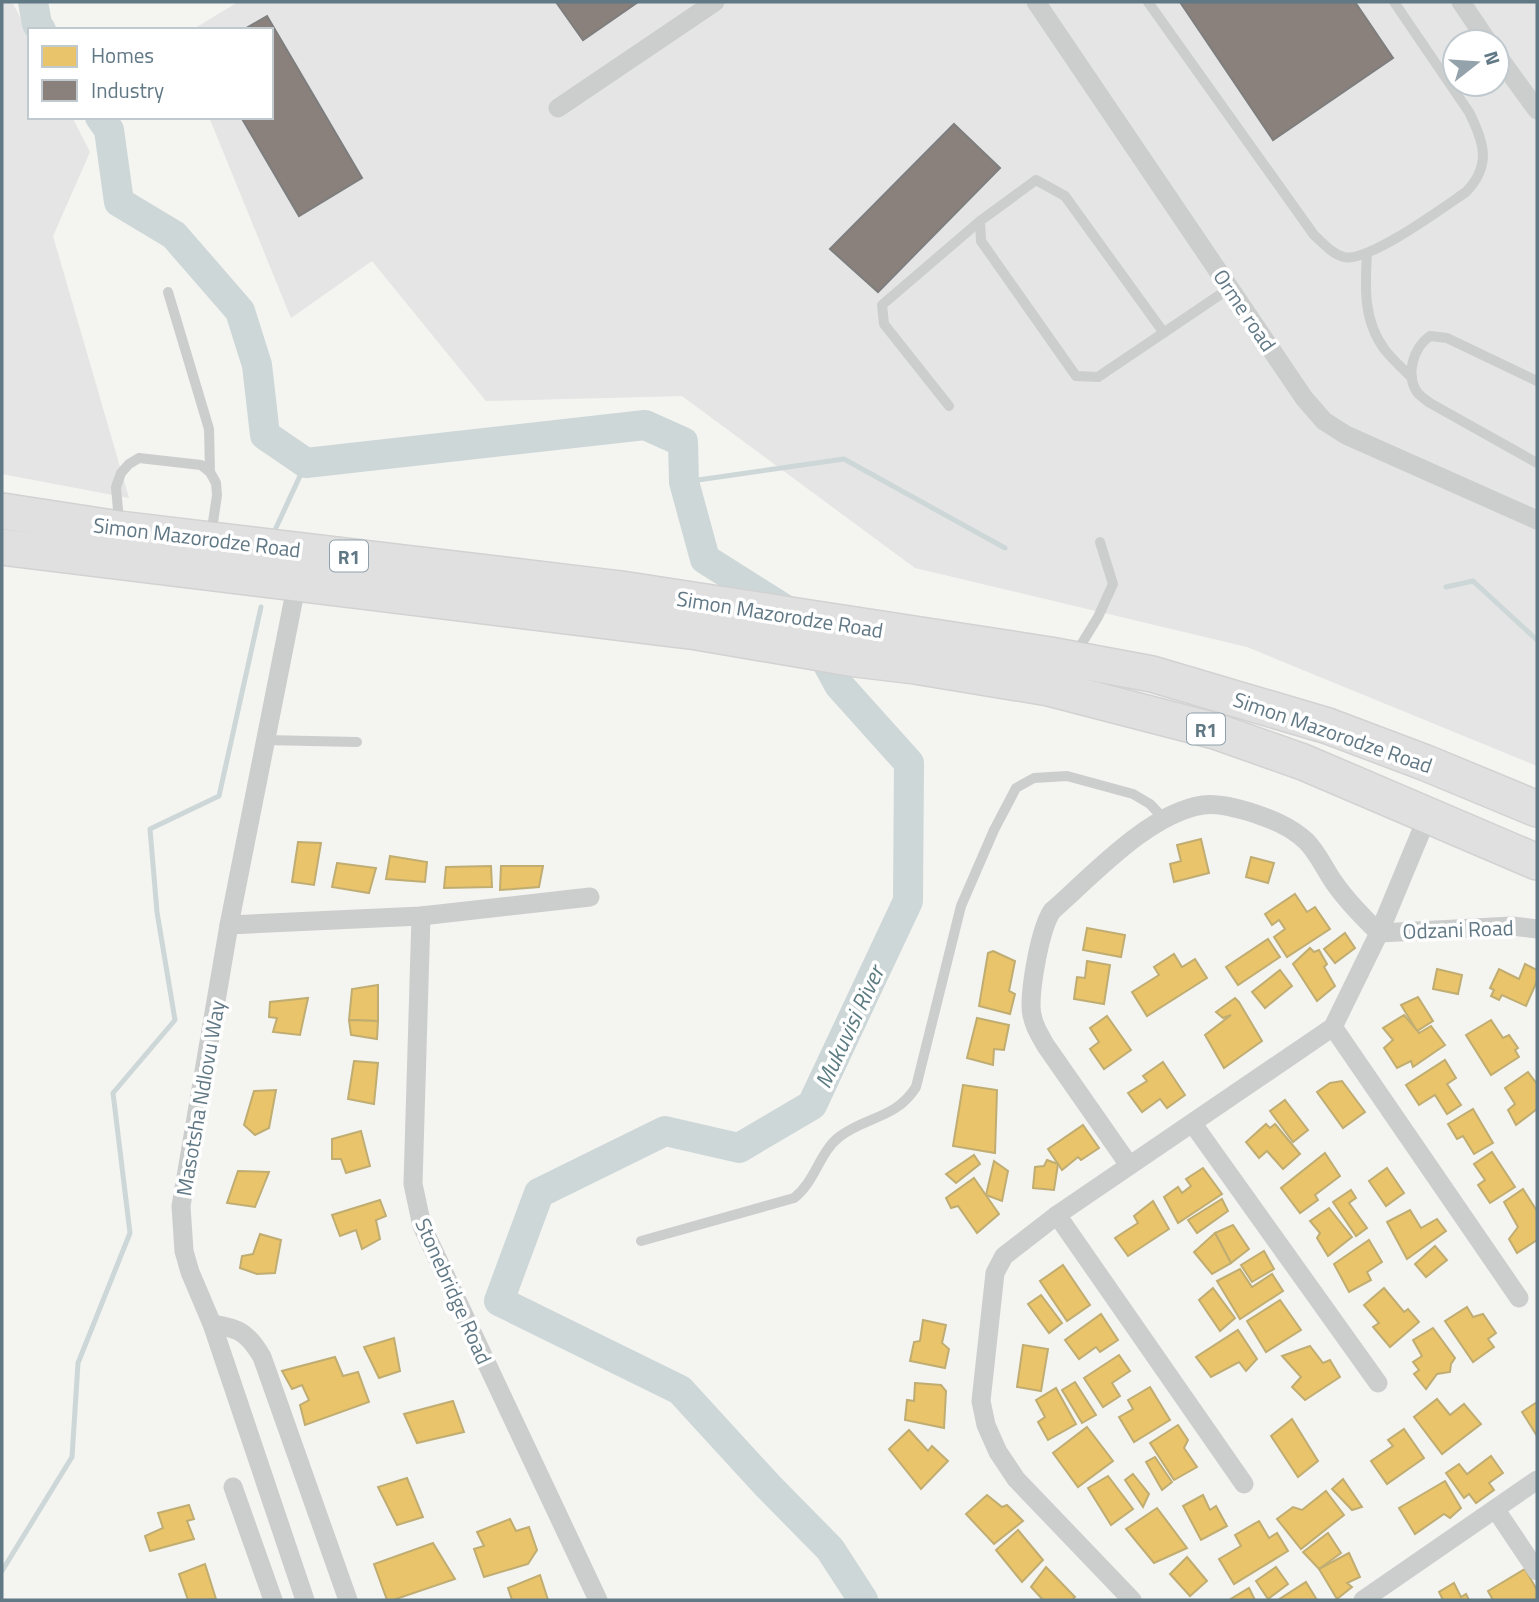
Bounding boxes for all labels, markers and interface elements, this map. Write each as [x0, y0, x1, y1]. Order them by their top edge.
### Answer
legend [28, 28, 273, 119]
north arrow [1441, 28, 1511, 98]
text: Homes [91, 39, 154, 71]
text: N [1477, 47, 1509, 68]
text: Industry [91, 74, 164, 106]
street label: Orme road [1206, 262, 1284, 358]
street label: Simon Mazorodze Road [91, 508, 303, 566]
road number: R1 [330, 540, 368, 572]
street label: Simon Mazorodze Road [674, 582, 886, 646]
street label: Simon Mazorodze Road [1229, 683, 1437, 781]
road number: R1 [1187, 714, 1225, 744]
street label: Odzani Road [1402, 911, 1514, 947]
water label: Mukuvisi River [805, 957, 894, 1094]
street label: Masotsha Ndlovu Way [167, 998, 233, 1198]
street label: Stonebridge Road [407, 1213, 501, 1369]

